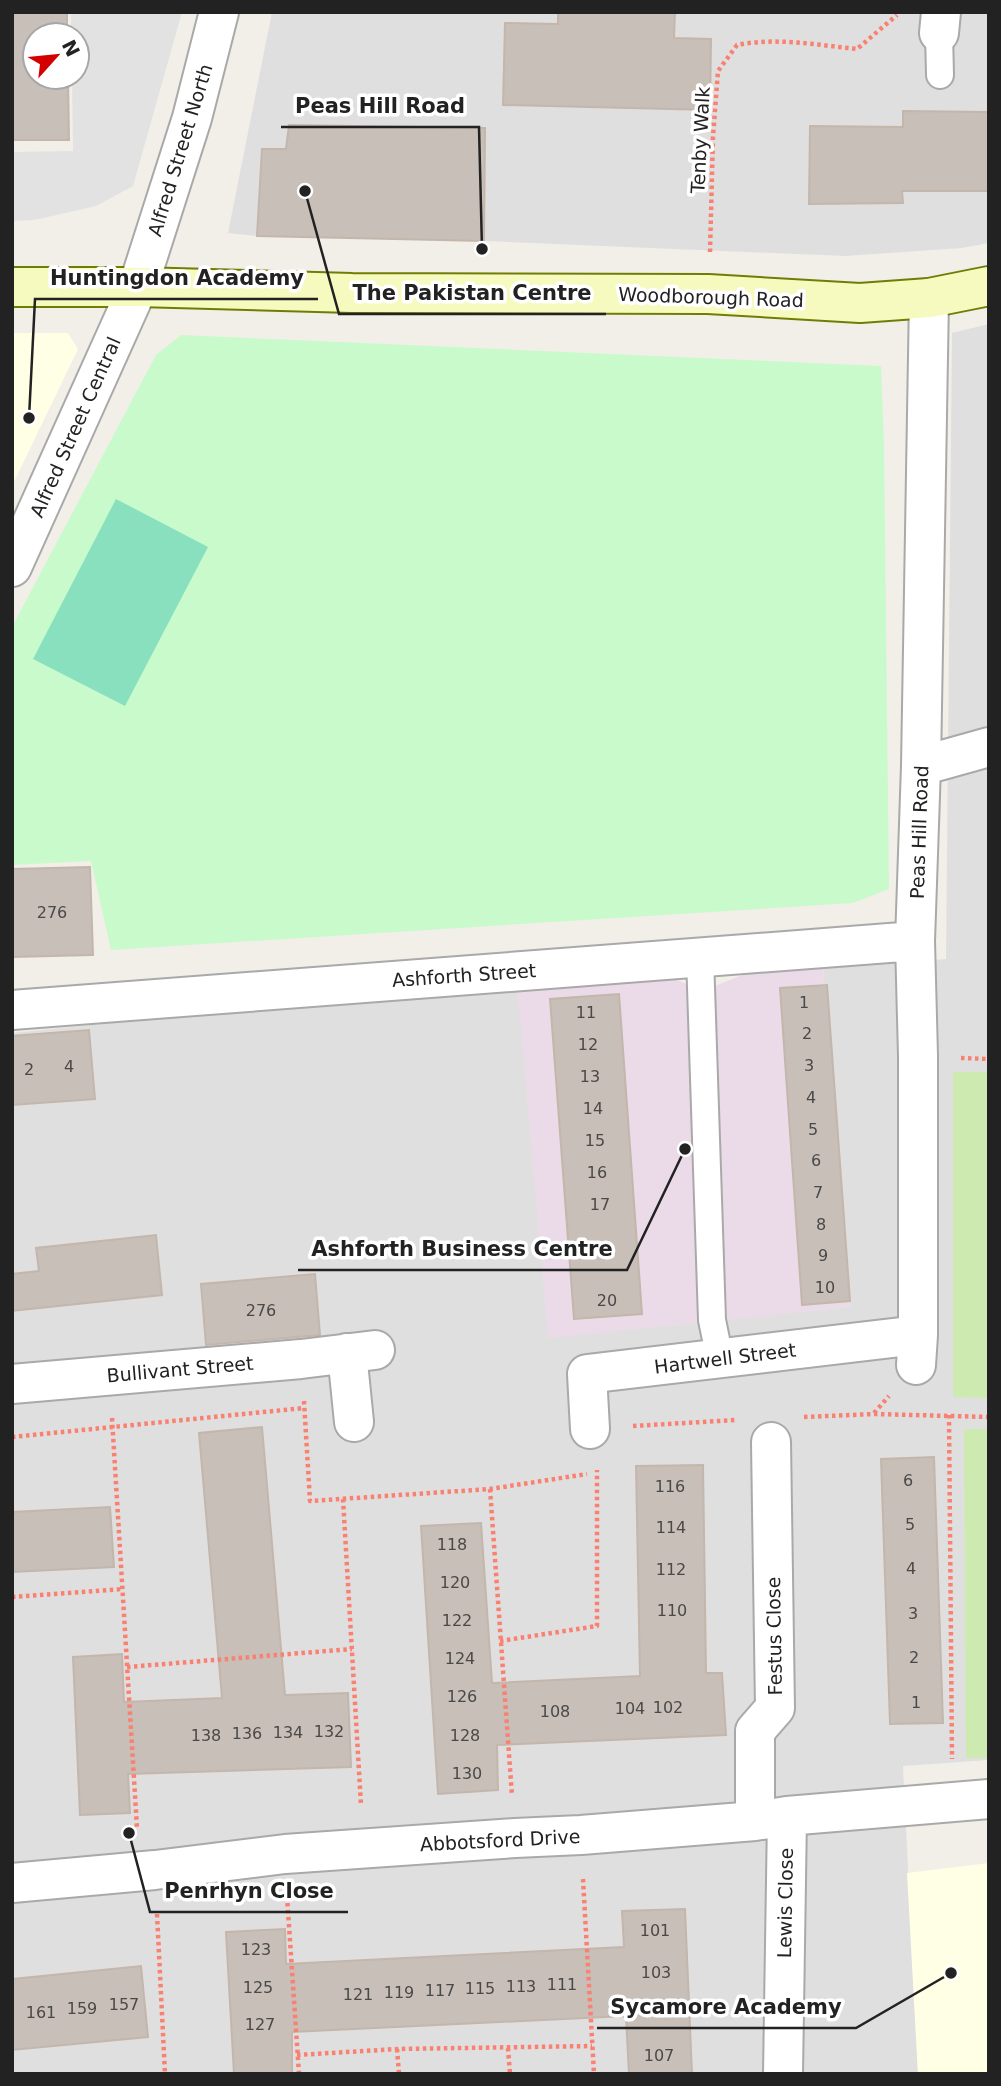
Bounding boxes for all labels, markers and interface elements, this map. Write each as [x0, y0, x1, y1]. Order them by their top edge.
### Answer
north arrow [21, 21, 91, 91]
text: N [58, 36, 85, 60]
street label: Alfred Street North [143, 61, 217, 239]
callout: Peas Hill Road [281, 85, 479, 127]
street label: Tenby Walk [686, 86, 714, 195]
text: Peas Hill Road [295, 94, 465, 118]
callout: Huntingdon Academy [35, 257, 318, 299]
text: Huntingdon Academy [50, 266, 304, 290]
callout: The Pakistan Centre [339, 272, 606, 314]
text: The Pakistan Centre [352, 281, 592, 305]
street label: Woodborough Road [618, 283, 804, 311]
street label: Alfred Street Central [25, 333, 125, 521]
street label: Peas Hill Road [906, 765, 932, 899]
house number: 276 [37, 903, 67, 922]
street label: Ashforth Street [391, 959, 537, 991]
house number: 1 [799, 993, 809, 1012]
house number: 11 [576, 1003, 596, 1022]
house number: 2 [802, 1024, 812, 1043]
house number: 12 [578, 1035, 598, 1054]
house number: 3 [804, 1056, 814, 1075]
house number: 4 [64, 1057, 74, 1076]
house number: 2 [24, 1060, 34, 1079]
house number: 13 [580, 1067, 600, 1086]
house number: 4 [806, 1088, 816, 1107]
house number: 14 [583, 1099, 603, 1118]
house number: 5 [808, 1120, 818, 1139]
house number: 15 [585, 1131, 605, 1150]
house number: 6 [811, 1151, 821, 1170]
house number: 16 [587, 1163, 607, 1182]
house number: 7 [813, 1183, 823, 1202]
house number: 17 [590, 1195, 610, 1214]
house number: 8 [816, 1215, 826, 1234]
callout: Ashforth Business Centre [298, 1228, 627, 1270]
text: Ashforth Business Centre [311, 1237, 613, 1261]
house number: 9 [818, 1246, 828, 1265]
house number: 10 [815, 1278, 835, 1297]
house number: 20 [597, 1291, 617, 1310]
house number: 276 [246, 1301, 276, 1320]
street label: Hartwell Street [653, 1338, 797, 1378]
street label: Bullivant Street [106, 1352, 254, 1386]
house number: 6 [903, 1471, 913, 1490]
house number: 116 [655, 1477, 685, 1496]
house number: 5 [905, 1515, 915, 1534]
house number: 114 [656, 1518, 686, 1537]
house number: 118 [437, 1535, 467, 1554]
house number: 4 [906, 1559, 916, 1578]
house number: 112 [656, 1560, 686, 1579]
house number: 120 [440, 1573, 470, 1592]
street label: Festus Close [762, 1576, 786, 1696]
house number: 110 [657, 1601, 687, 1620]
house number: 3 [908, 1604, 918, 1623]
house number: 122 [442, 1611, 472, 1630]
house number: 2 [909, 1648, 919, 1667]
house number: 124 [445, 1649, 475, 1668]
house number: 126 [447, 1687, 477, 1706]
house number: 1 [911, 1693, 921, 1712]
house number: 102 [653, 1698, 683, 1717]
house number: 104 [615, 1699, 645, 1718]
house number: 108 [540, 1702, 570, 1721]
house number: 132 [314, 1722, 344, 1741]
house number: 134 [273, 1723, 303, 1742]
house number: 136 [232, 1724, 262, 1743]
house number: 138 [191, 1726, 221, 1745]
house number: 128 [450, 1726, 480, 1745]
house number: 130 [452, 1764, 482, 1783]
street label: Abbotsford Drive [419, 1825, 581, 1855]
street label: Lewis Close [773, 1848, 797, 1958]
callout: Penrhyn Close [150, 1870, 348, 1912]
text: Penrhyn Close [164, 1879, 334, 1903]
house number: 101 [640, 1921, 670, 1940]
house number: 123 [241, 1940, 271, 1959]
house number: 103 [641, 1963, 671, 1982]
house number: 111 [547, 1975, 577, 1994]
house number: 113 [506, 1977, 536, 1996]
house number: 125 [243, 1978, 273, 1997]
house number: 115 [465, 1979, 495, 1998]
house number: 117 [425, 1981, 455, 2000]
house number: 119 [384, 1983, 414, 2002]
house number: 121 [343, 1985, 373, 2004]
callout: Sycamore Academy [597, 1986, 856, 2028]
house number: 157 [109, 1995, 139, 2014]
text: Sycamore Academy [610, 1995, 842, 2019]
house number: 159 [67, 1999, 97, 2018]
house number: 161 [26, 2003, 56, 2022]
house number: 127 [245, 2015, 275, 2034]
house number: 107 [644, 2046, 674, 2065]

